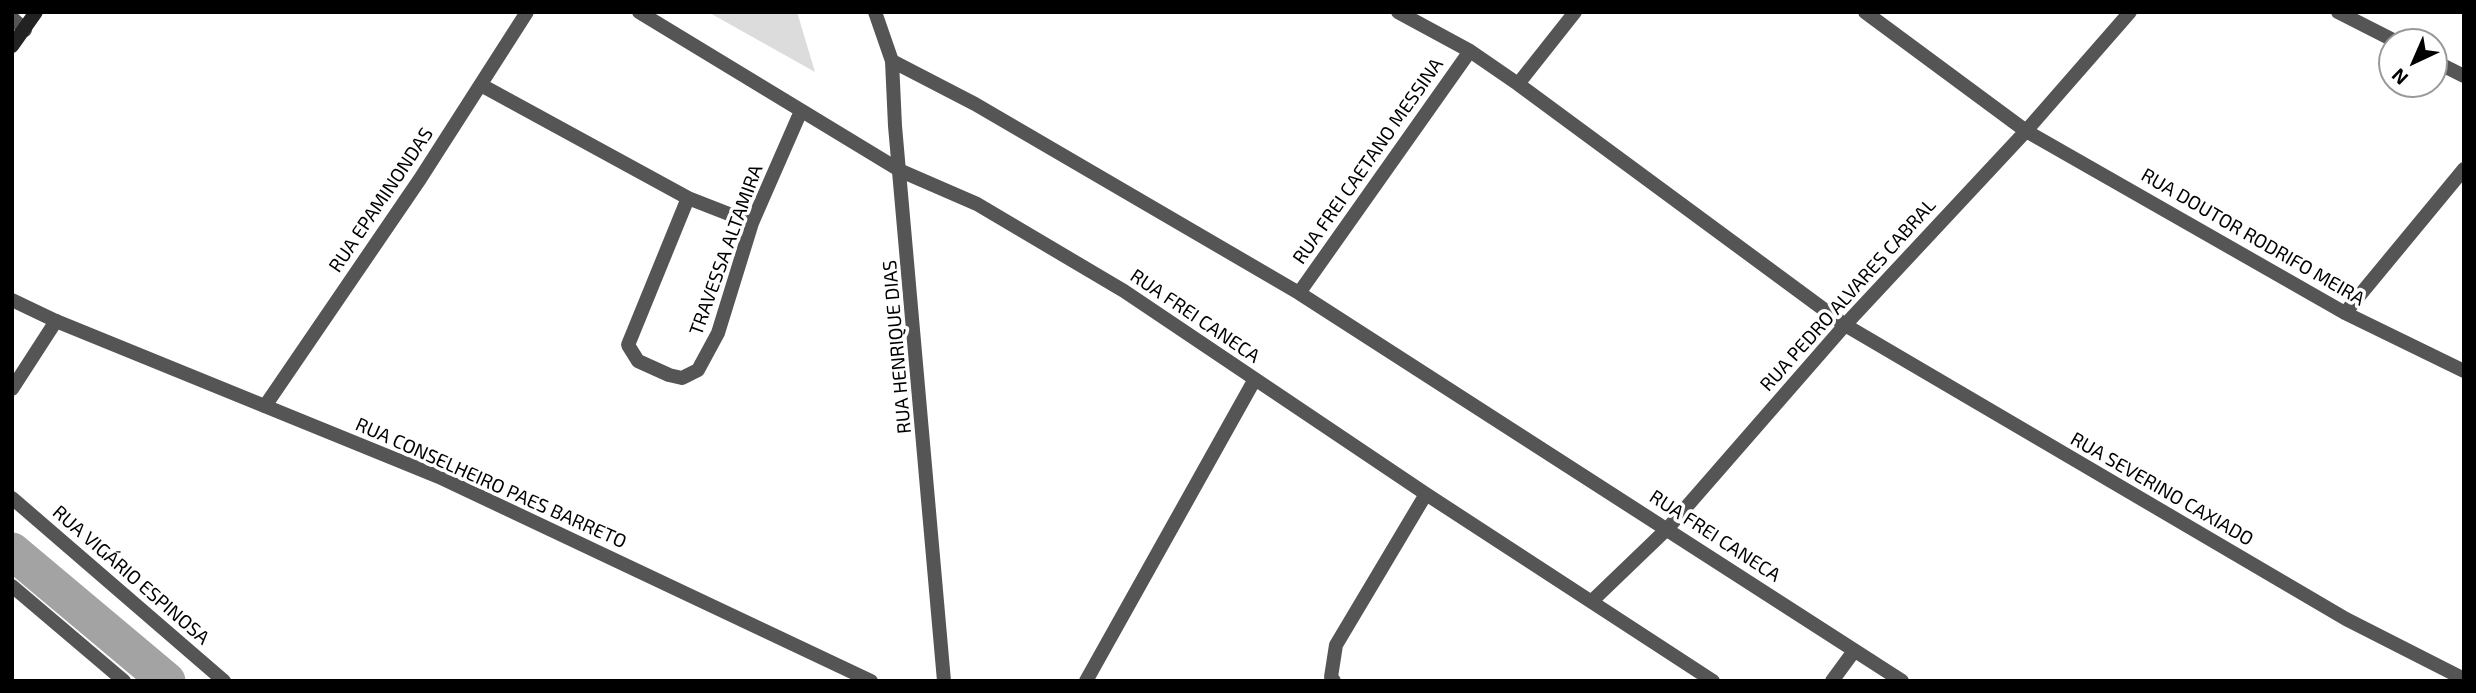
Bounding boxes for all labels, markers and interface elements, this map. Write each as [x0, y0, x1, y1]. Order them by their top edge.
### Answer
north arrow [2378, 28, 2448, 98]
street label: RUA FREI CAETANO MESSINA [1288, 54, 1448, 268]
text: N [2387, 64, 2412, 90]
street label: RUA EPAMINONDAS [324, 123, 438, 277]
street label: TRAVESSA ALTAMIRA [684, 161, 768, 339]
street label: RUA DOUTOR RODRIFO MEIRA [2137, 164, 2369, 310]
street label: RUA PEDRO ALVARES CABRAL [1755, 194, 1941, 396]
street label: RUA HENRIQUE DIAS [878, 259, 916, 435]
street label: RUA FREI CANECA [1126, 264, 1264, 368]
street label: RUA CONSELHEIRO PAES BARRETO [352, 413, 630, 553]
street label: RUA SEVERINO CAXIADO [2067, 427, 2257, 551]
street label: RUA FREI CANECA [1645, 485, 1785, 587]
street label: RUA VIGÁRIO ESPINOSA [48, 501, 214, 649]

